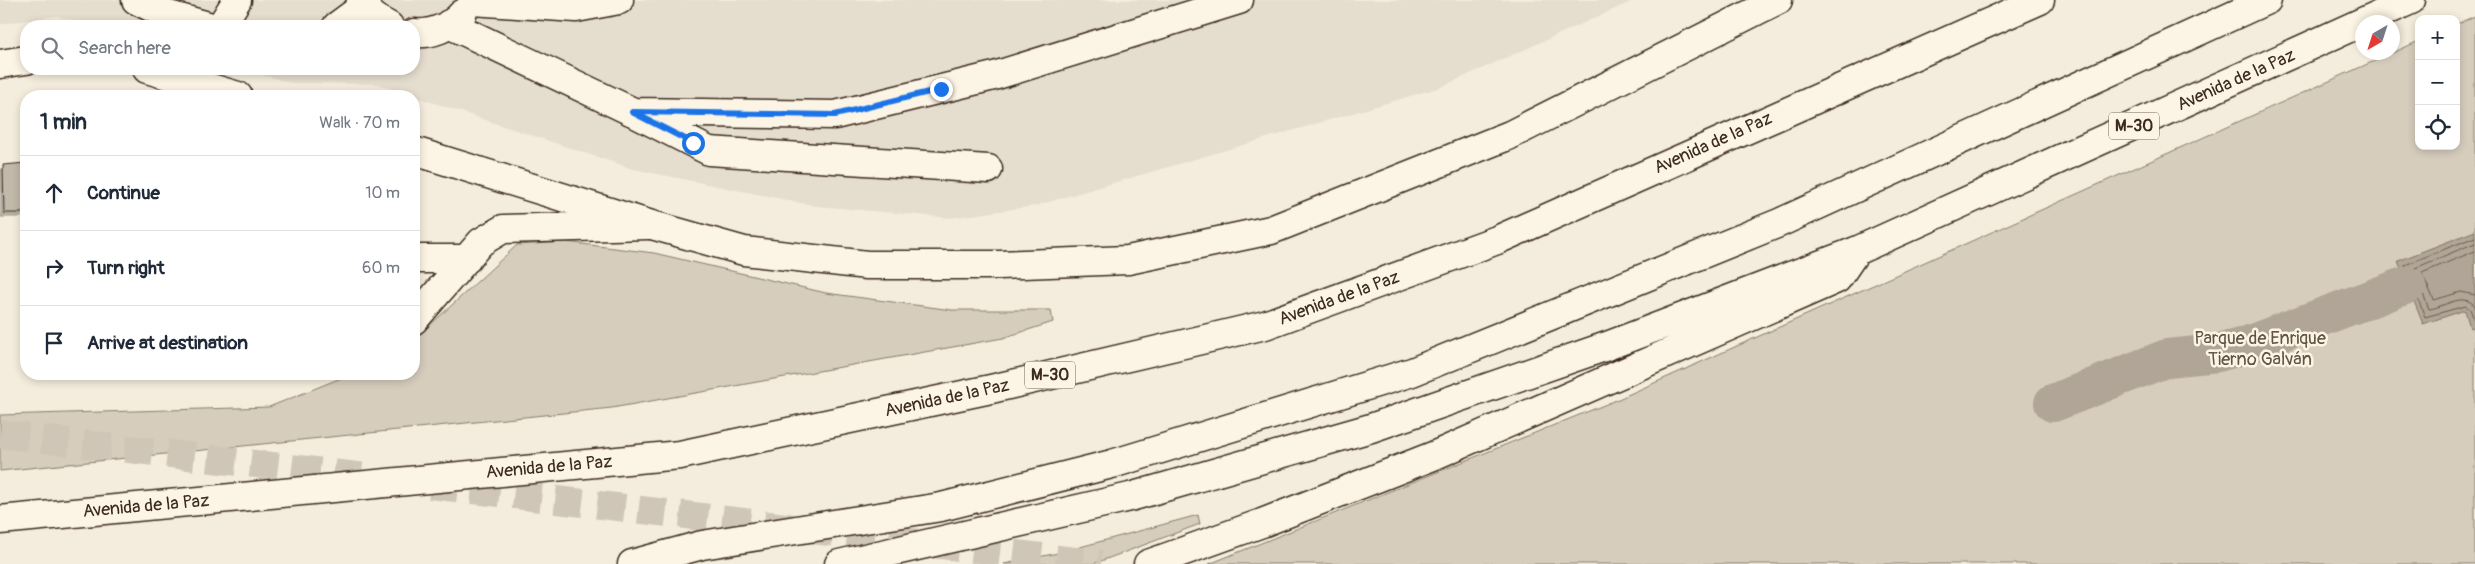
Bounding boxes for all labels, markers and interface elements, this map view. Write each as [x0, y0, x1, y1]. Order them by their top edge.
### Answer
north arrow [2355, 15, 2400, 60]
map controls [2415, 15, 2460, 150]
button: + [2415, 15, 2460, 60]
search box [20, 20, 420, 75]
icon: search [38, 34, 66, 62]
text: Search here [78, 36, 171, 60]
street label: Avenida de la Paz [2173, 44, 2299, 116]
button: − [2415, 60, 2460, 105]
route end [930, 78, 953, 101]
button: locate [2415, 105, 2460, 150]
street label: Avenida de la Paz [1650, 107, 1776, 179]
text: 1 min [40, 109, 87, 136]
road number: M-30 [2109, 112, 2159, 140]
text: Walk · 70 m [319, 113, 400, 133]
route start [682, 132, 705, 155]
icon: ahead [40, 179, 68, 207]
text: Continue [87, 181, 160, 205]
text: 10 m [365, 183, 400, 203]
icon: right [40, 254, 68, 282]
text: Turn right [87, 256, 165, 280]
text: 60 m [362, 258, 400, 278]
street label: Avenida de la Paz [1275, 265, 1403, 331]
park label: Parque de Enrique Tierno Galván [2194, 327, 2326, 371]
icon: arrive [40, 329, 68, 357]
text: Arrive at destination [87, 331, 248, 355]
road number: M-30 [1025, 362, 1075, 388]
street label: Avenida de la Paz [882, 374, 1012, 422]
street label: Avenida de la Paz [485, 450, 613, 484]
street label: Avenida de la Paz [82, 489, 210, 523]

